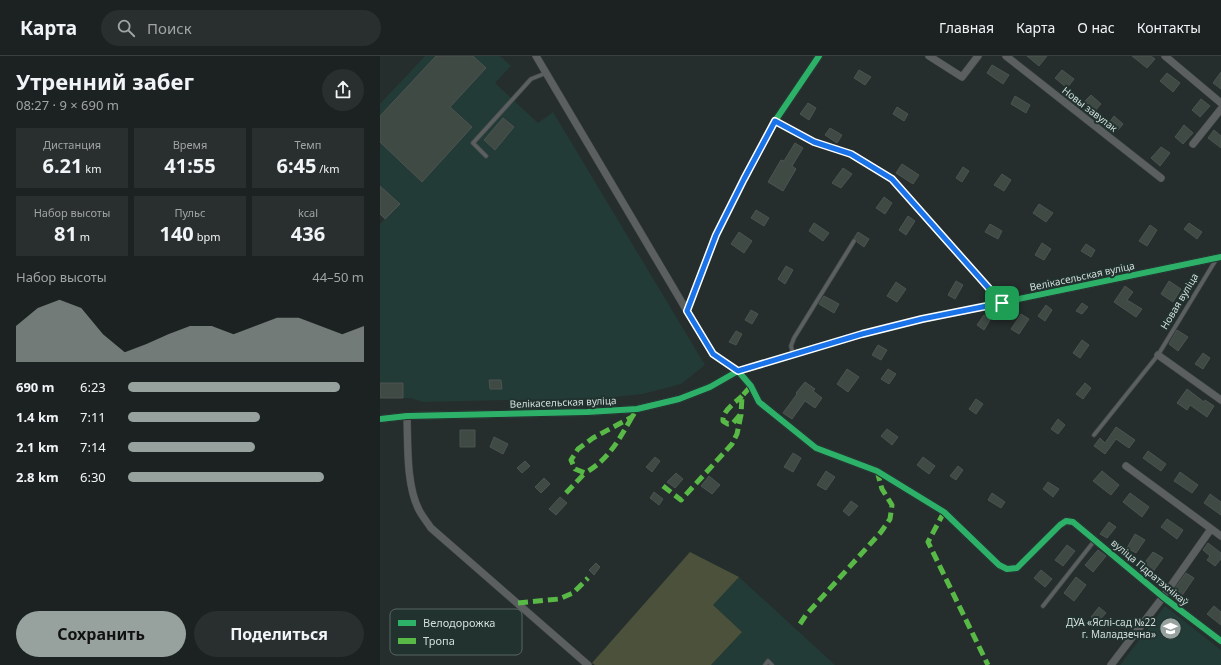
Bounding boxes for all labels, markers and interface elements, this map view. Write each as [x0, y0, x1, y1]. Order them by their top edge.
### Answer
search box [101, 10, 381, 46]
text: Карта [20, 15, 77, 41]
icon: search [115, 17, 137, 39]
text: Поиск [147, 18, 192, 38]
text: Главная [939, 18, 994, 37]
text: Карта [1016, 18, 1055, 37]
text: О нас [1077, 18, 1115, 37]
text: Контакты [1137, 18, 1201, 37]
text: Утренний забег [16, 66, 194, 96]
button: share [322, 69, 364, 111]
street label: Новы завулак [1059, 83, 1121, 135]
text: 08:27 · 9 × 690 m [16, 96, 119, 114]
text: Дистанция [43, 137, 101, 152]
text: Время [173, 137, 207, 152]
text: Темп [295, 137, 321, 152]
text: 6.21 [43, 152, 82, 179]
text: 41:55 [164, 152, 216, 179]
text: 6:45 [276, 152, 316, 179]
text: km [82, 161, 101, 176]
text: /km [316, 161, 340, 176]
text: Набор высоты [34, 205, 110, 220]
text: Пульс [175, 205, 206, 220]
text: kcal [298, 205, 318, 220]
text: 81 [54, 220, 77, 247]
text: 140 [159, 220, 194, 247]
text: 436 [291, 220, 325, 247]
text: m [77, 229, 90, 244]
text: bpm [194, 229, 221, 244]
street label: Велікасельская вуліца [1028, 258, 1136, 294]
text: Набор высоты [16, 268, 107, 286]
text: 44–50 m [312, 268, 364, 286]
street label: Новая вуліца [1157, 270, 1201, 332]
pin [985, 286, 1019, 320]
icon: arrive [991, 292, 1013, 314]
text: 690 m [16, 378, 54, 396]
text: 6:23 [80, 378, 106, 396]
street label: Велікасельская вуліца [509, 393, 617, 411]
text: 1.4 km [16, 408, 59, 426]
text: 7:11 [80, 408, 106, 426]
text: 2.1 km [16, 438, 59, 456]
text: 7:14 [80, 438, 106, 456]
text: 2.8 km [16, 468, 59, 486]
text: 6:30 [80, 468, 106, 486]
street label: вуліца Гідратэхнікаў [1108, 535, 1192, 609]
legend [390, 609, 522, 655]
button: Сохранить [16, 611, 186, 657]
button: Поделиться [194, 611, 364, 657]
text: Велодорожка [423, 615, 495, 630]
place label: ДУА «Яслі-сад №22 г. Маладзечна» [1066, 615, 1156, 641]
school or university icon: ДУА «Яслі-сад №22 г. Маладзечна» [1158, 615, 1184, 641]
text: Тропа [423, 633, 455, 648]

